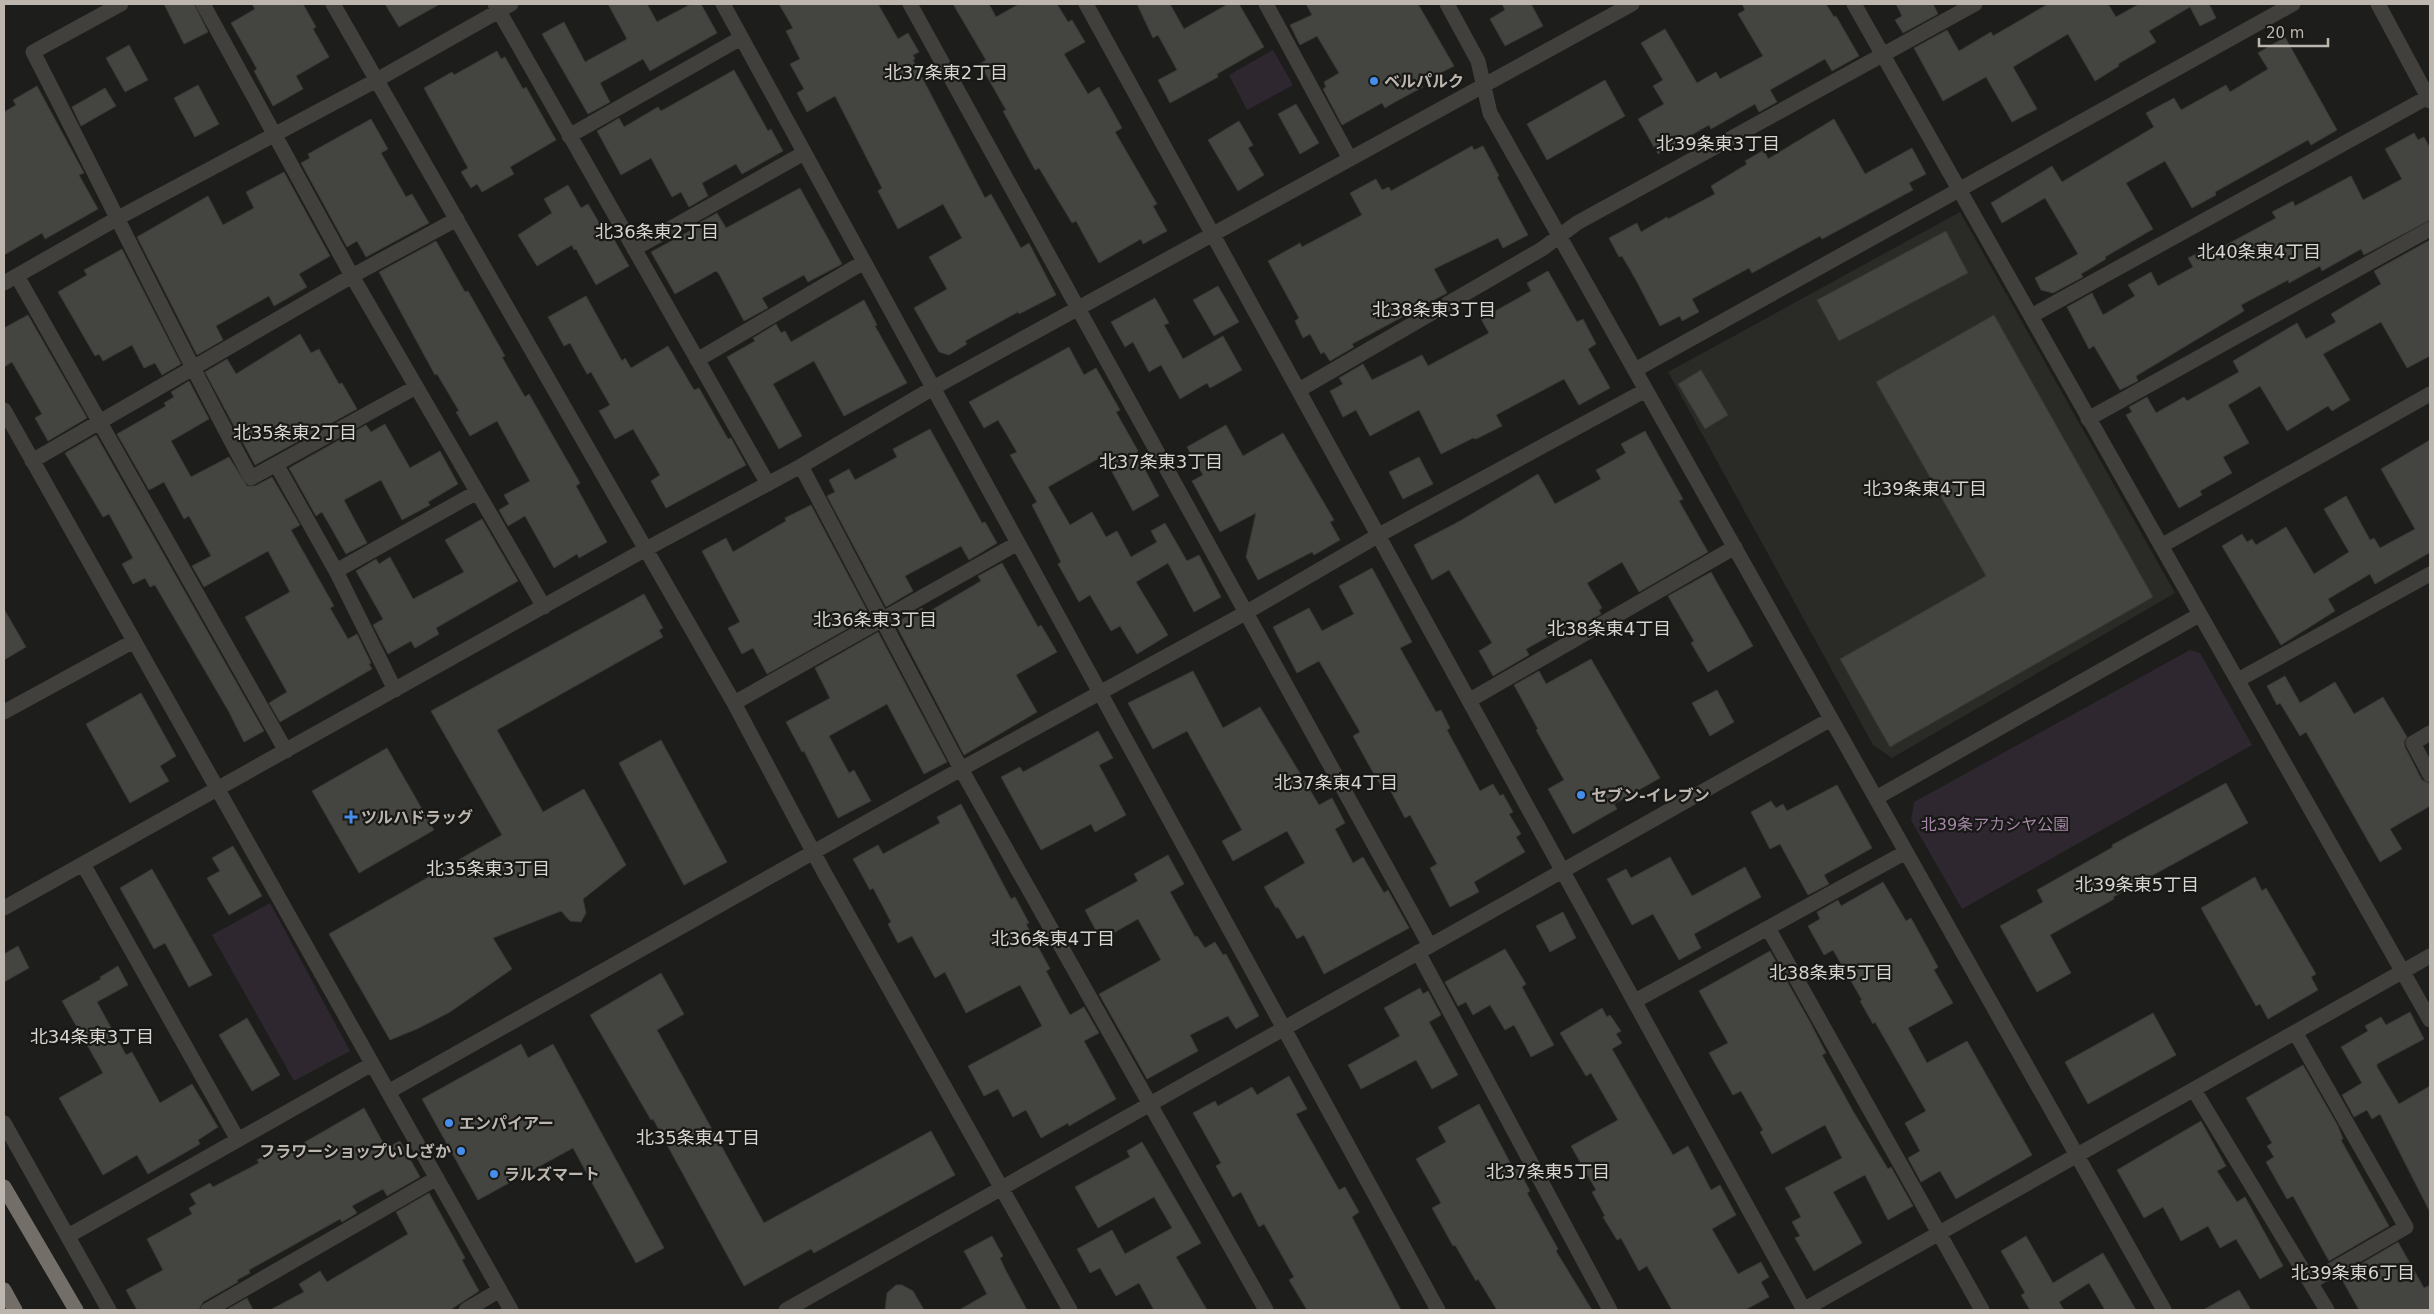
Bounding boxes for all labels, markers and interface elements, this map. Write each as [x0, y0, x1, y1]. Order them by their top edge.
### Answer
scale bar [2259, 15, 2328, 47]
text: 20 m [2266, 24, 2304, 42]
district label: 北37条東2丁目 [884, 62, 1008, 83]
place label: ベルパルク [1384, 72, 1464, 91]
marker: ベルパルク [1368, 75, 1380, 87]
district label: 北39条東3丁目 [1656, 133, 1780, 154]
district label: 北36条東2丁目 [595, 221, 719, 242]
district label: 北40条東4丁目 [2197, 241, 2321, 262]
district label: 北38条東3丁目 [1372, 299, 1496, 320]
district label: 北35条東2丁目 [233, 422, 357, 443]
district label: 北37条東3丁目 [1099, 451, 1223, 472]
district label: 北39条東4丁目 [1863, 478, 1987, 499]
district label: 北36条東3丁目 [813, 609, 937, 630]
district label: 北38条東4丁目 [1547, 618, 1671, 639]
district label: 北37条東4丁目 [1274, 772, 1398, 793]
place label: セブン-イレブン [1591, 786, 1710, 805]
marker: セブン-イレブン [1575, 789, 1587, 801]
place label: ツルハドラッグ [361, 808, 473, 827]
marker: ツルハドラッグ [345, 811, 357, 823]
park label: 北39条アカシヤ公園 [1921, 815, 2069, 834]
district label: 北35条東3丁目 [426, 858, 550, 879]
district label: 北39条東5丁目 [2075, 874, 2199, 895]
district label: 北36条東4丁目 [991, 928, 1115, 949]
district label: 北38条東5丁目 [1769, 962, 1893, 983]
district label: 北34条東3丁目 [30, 1026, 154, 1047]
place label: エンパイアー [459, 1114, 554, 1133]
marker: エンパイアー [443, 1117, 455, 1129]
district label: 北35条東4丁目 [636, 1127, 760, 1148]
place label: フラワーショップいしざか [259, 1142, 451, 1161]
marker: フラワーショップいしざか [455, 1145, 467, 1157]
district label: 北37条東5丁目 [1486, 1161, 1610, 1182]
place label: ラルズマート [504, 1165, 600, 1184]
marker: ラルズマート [488, 1168, 500, 1180]
district label: 北39条東6丁目 [2291, 1262, 2415, 1283]

